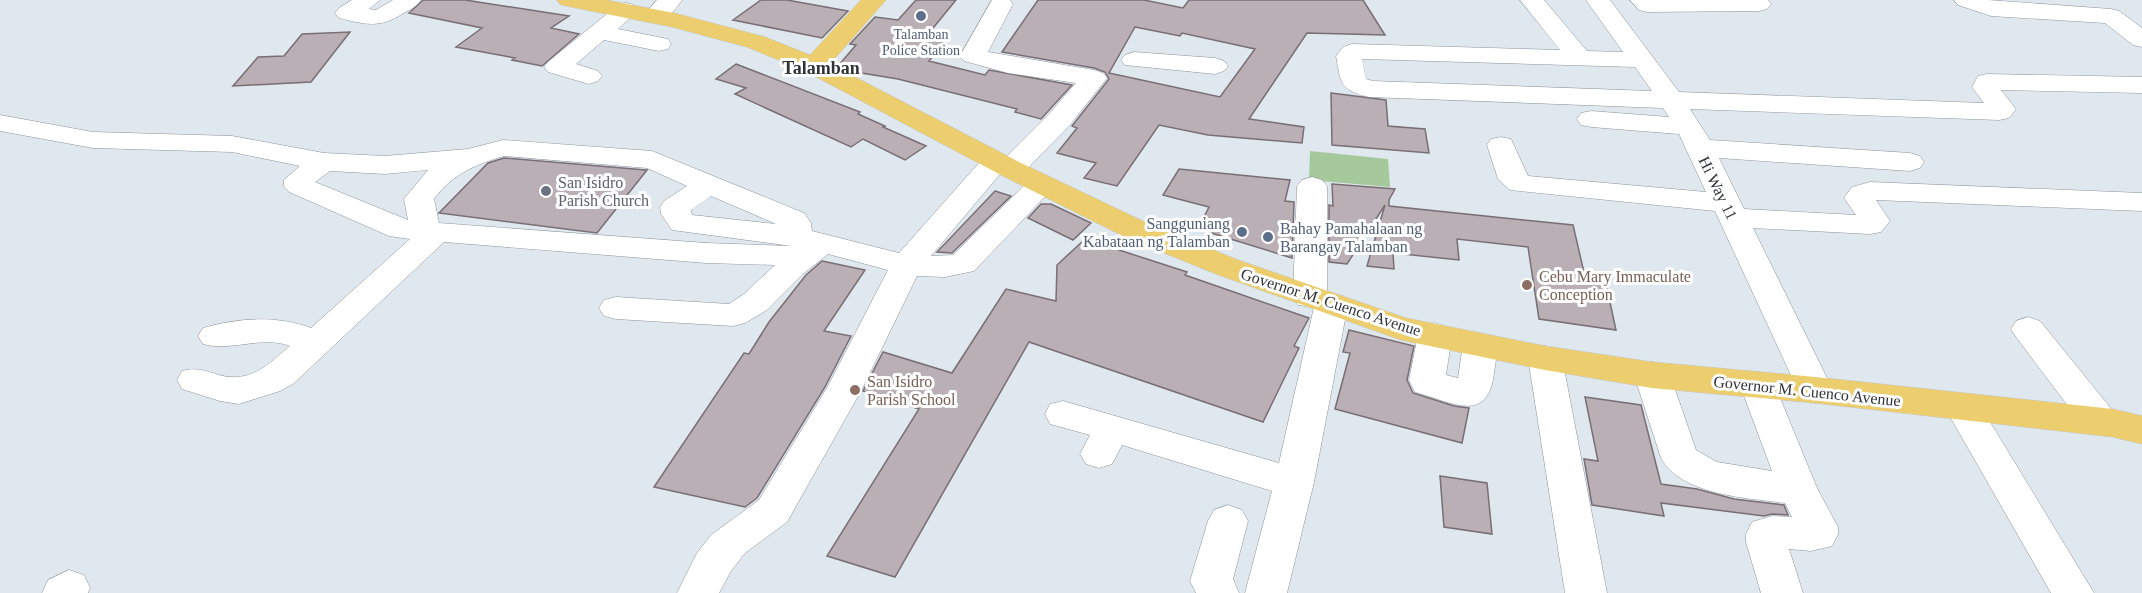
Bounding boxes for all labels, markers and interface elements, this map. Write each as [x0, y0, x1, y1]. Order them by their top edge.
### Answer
marker: Talamban Police Station [914, 9, 928, 23]
place label: Talamban Police Station [882, 27, 960, 58]
district label: Talamban [782, 58, 860, 78]
street label: Hi Way 11 [1695, 154, 1741, 223]
place label: San Isidro Parish Church [558, 174, 649, 209]
marker: San Isidro Parish Church [539, 184, 553, 198]
place label: Sangguniang Kabataan ng Talamban [1083, 215, 1230, 251]
place label: Bahay Pamahalaan ng Barangay Talamban [1280, 220, 1422, 256]
marker: Sangguniang Kabataan ng Talamban [1235, 225, 1249, 239]
marker: Bahay Pamahalaan ng Barangay Talamban [1261, 230, 1275, 244]
street label: Governor M. Cuenco Avenue [1239, 265, 1423, 339]
place label: Cebu Mary Immaculate Conception [1539, 268, 1691, 304]
marker: Cebu Mary Immaculate Conception [1520, 278, 1534, 292]
place label: San Isidro Parish School [867, 373, 956, 408]
street label: Governor M. Cuenco Avenue [1713, 373, 1901, 409]
marker: San Isidro Parish School [848, 383, 862, 397]

